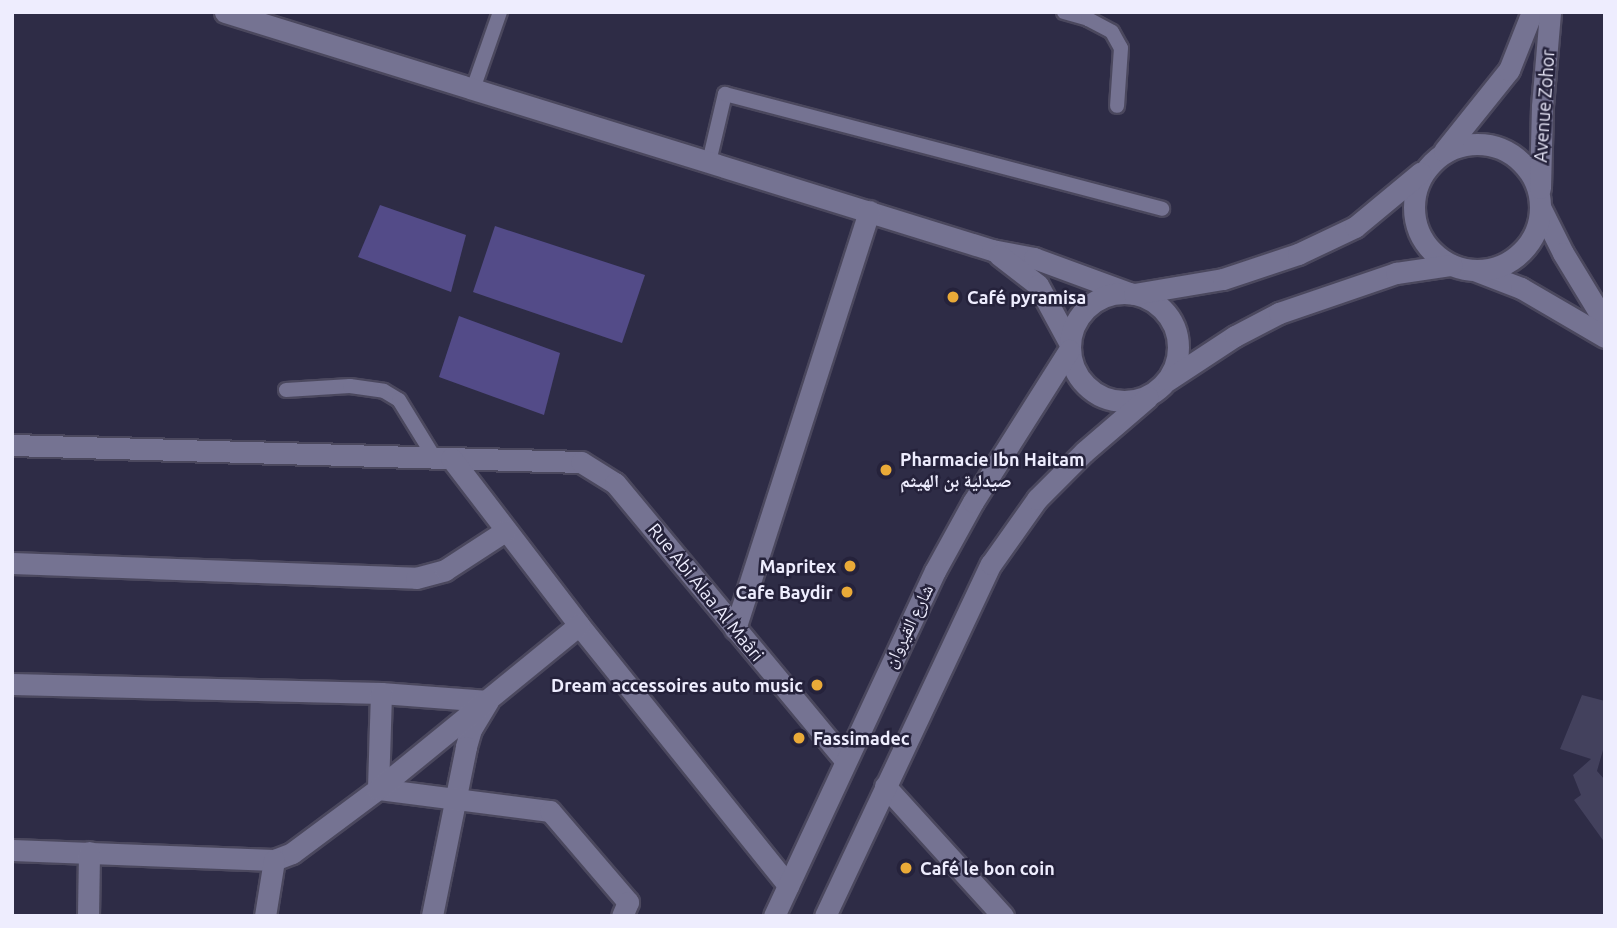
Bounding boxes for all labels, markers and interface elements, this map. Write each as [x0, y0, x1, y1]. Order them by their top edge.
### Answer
street label: Avenue Zohor [1529, 49, 1559, 163]
place label: Café pyramisa [967, 286, 1086, 308]
marker: Café pyramisa [945, 289, 961, 305]
place label: Pharmacie Ibn Haitam صيدلية بن الهيثم [900, 449, 1084, 491]
marker: Pharmacie Ibn Haitam صيدلية بن الهيثم [878, 462, 894, 478]
street label: Rue Abi Alaa Al Maâri [644, 519, 768, 665]
place label: Mapritex [759, 555, 836, 577]
marker: Mapritex [842, 558, 858, 574]
place label: Cafe Baydir [736, 581, 833, 603]
street label: شارع القيروان [878, 581, 938, 671]
marker: Cafe Baydir [839, 584, 855, 600]
place label: Dream accessoires auto music [551, 674, 803, 696]
marker: Dream accessoires auto music [809, 677, 825, 693]
place label: Fassimadec [813, 727, 910, 749]
marker: Fassimadec [791, 730, 807, 746]
place label: Café le bon coin [920, 857, 1055, 879]
marker: Café le bon coin [898, 860, 914, 876]

